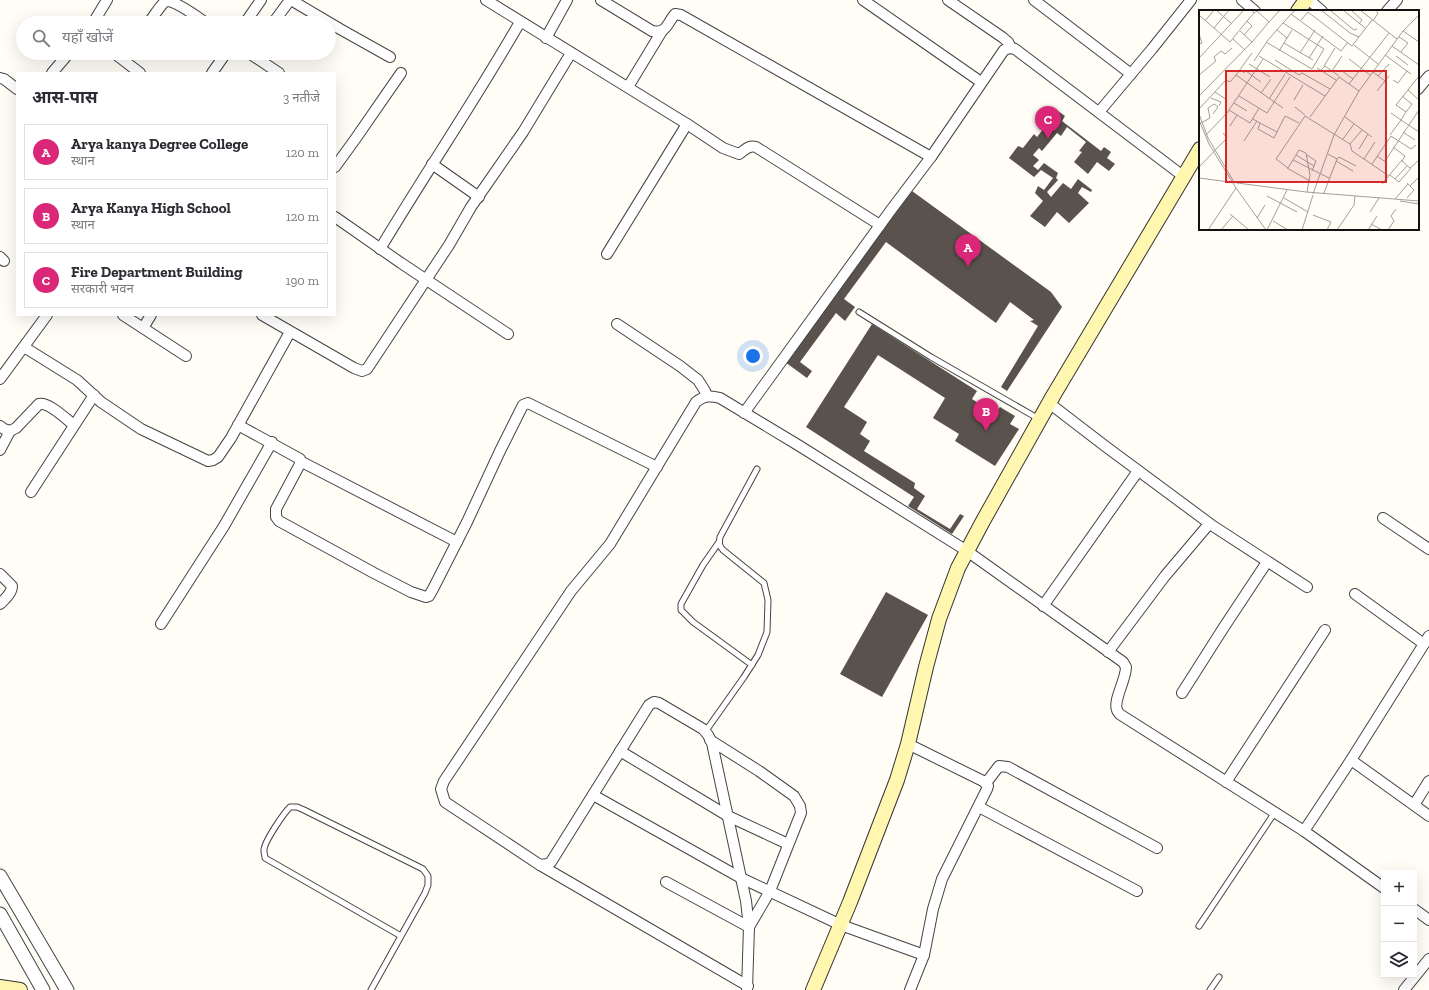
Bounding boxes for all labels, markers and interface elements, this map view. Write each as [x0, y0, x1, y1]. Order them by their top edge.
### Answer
inset map [1199, 10, 1419, 230]
search box [16, 16, 336, 60]
icon: search [30, 27, 52, 49]
text: यहाँ खोजें [62, 28, 113, 46]
text: आस-पास [32, 87, 97, 107]
text: 3 नतीजे [283, 90, 320, 105]
pin: C [1035, 106, 1061, 139]
text: Arya kanya Degree College [71, 135, 248, 153]
text: A [42, 145, 50, 160]
text: 120 m [286, 145, 319, 160]
text: स्थान [71, 153, 95, 168]
text: Arya Kanya High School [71, 199, 231, 217]
text: B [42, 209, 50, 224]
text: 120 m [286, 209, 319, 224]
text: स्थान [71, 217, 95, 232]
pin: A [955, 234, 981, 267]
text: Fire Department Building [71, 263, 242, 281]
text: C [42, 273, 50, 288]
text: 190 m [285, 273, 319, 288]
text: सरकारी भवन [71, 281, 134, 296]
your location [743, 346, 763, 366]
pin: B [973, 398, 999, 431]
map controls [1381, 870, 1417, 978]
button: + [1381, 870, 1417, 906]
button: − [1381, 906, 1417, 942]
button: layers [1381, 942, 1417, 978]

